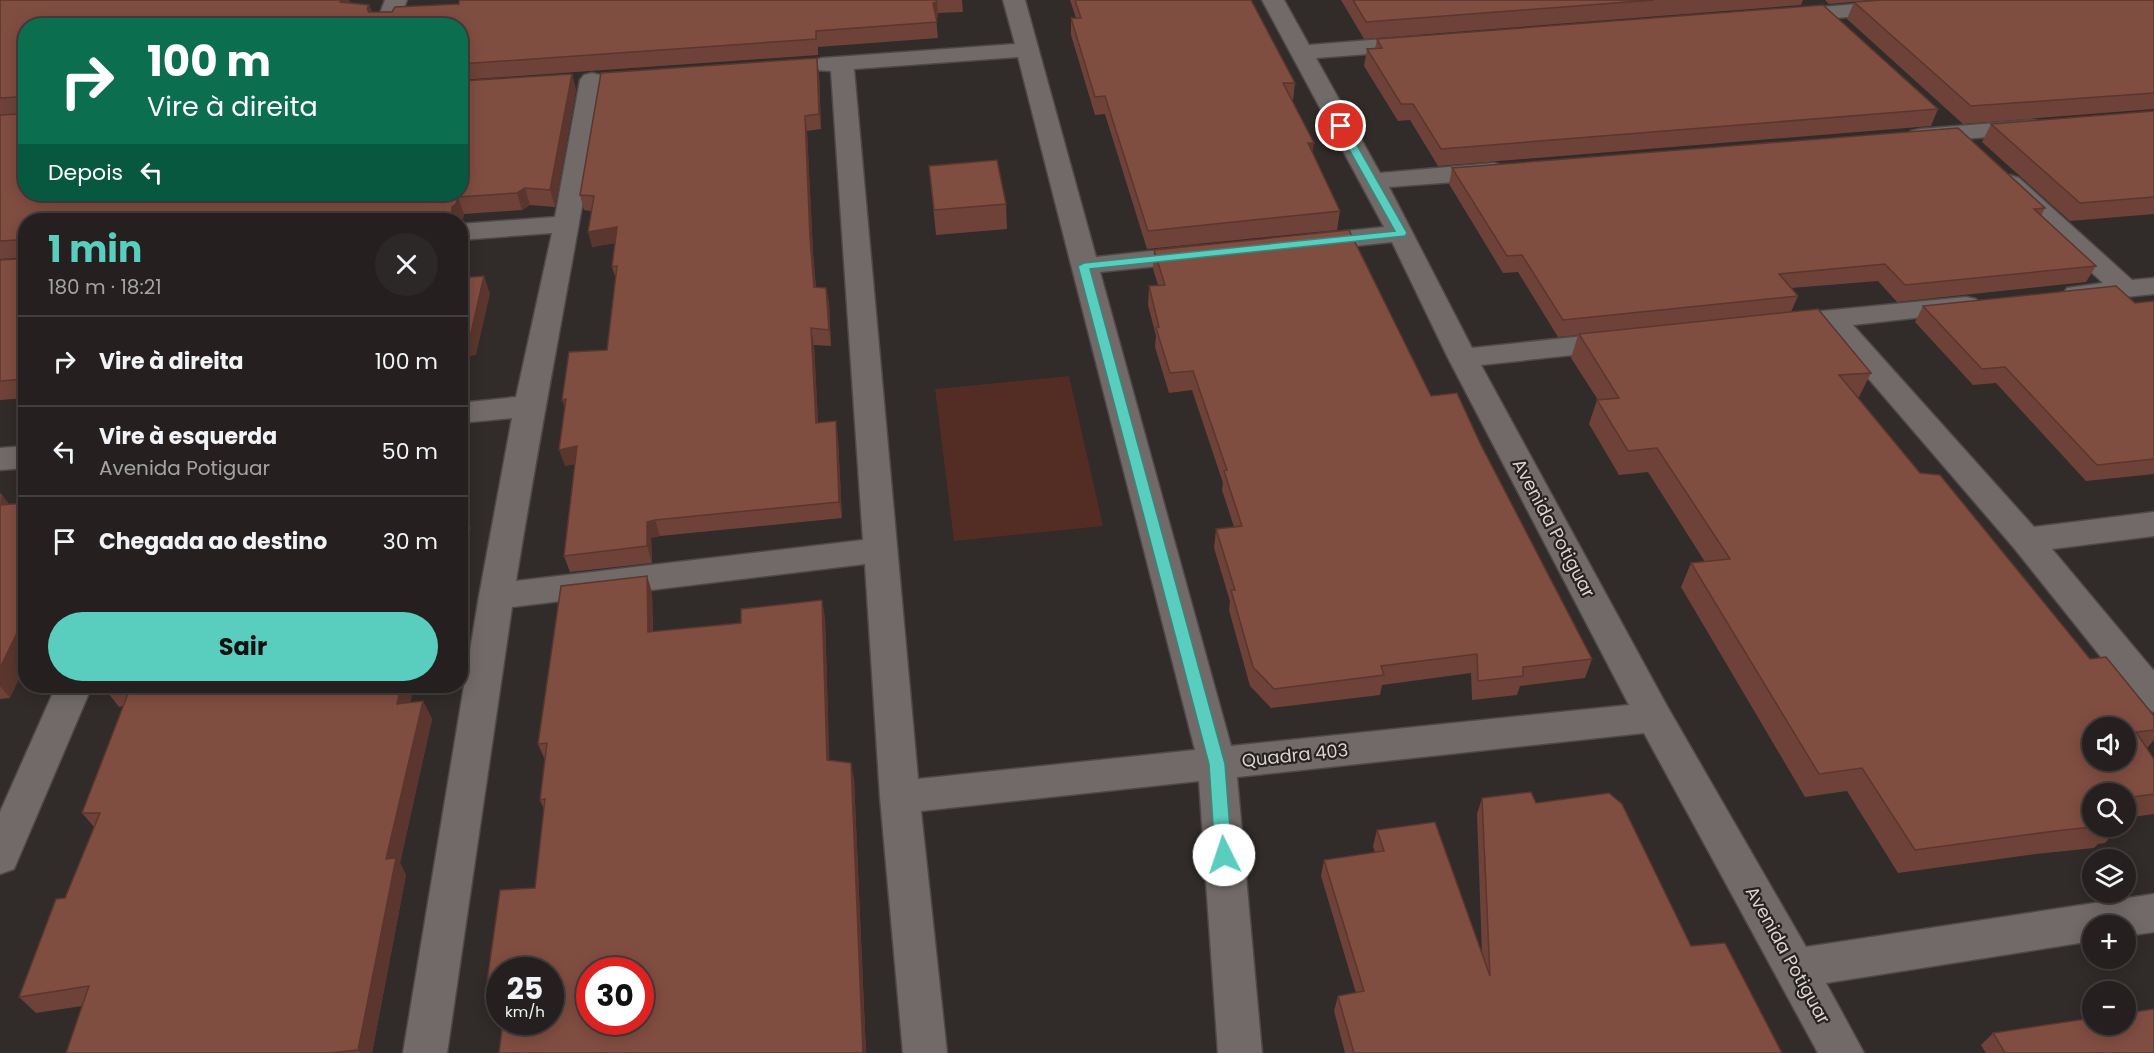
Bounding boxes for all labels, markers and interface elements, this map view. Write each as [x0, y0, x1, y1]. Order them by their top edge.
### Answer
text: 100 m [147, 32, 271, 91]
icon: right [48, 42, 126, 120]
text: Vire à direita [147, 88, 318, 125]
pin [1315, 100, 1366, 151]
icon: arrive [1324, 109, 1357, 142]
icon: left [135, 156, 168, 189]
text: Depois [48, 157, 123, 188]
text: 1 min [48, 224, 142, 275]
button: close [375, 233, 438, 296]
text: 180 m · 18:21 [48, 273, 162, 301]
icon: right [48, 345, 81, 378]
text: Vire à direita [99, 346, 244, 377]
text: 100 m [375, 346, 438, 377]
text: Vire à esquerda [99, 421, 277, 452]
icon: left [48, 435, 81, 468]
text: 50 m [382, 436, 438, 467]
text: Avenida Potiguar [99, 454, 270, 482]
street label: Avenida Potiguar [1507, 454, 1601, 602]
icon: arrive [48, 525, 81, 558]
text: Chegada ao destino [99, 526, 327, 557]
text: 30 m [383, 526, 438, 557]
button: Sair [48, 612, 438, 681]
map controls [2082, 717, 2136, 1035]
button: sound [2082, 717, 2136, 771]
street label: Quadra 403 [1241, 737, 1349, 773]
button: search [2082, 783, 2136, 837]
position arrow [1192, 823, 1256, 887]
button: layers [2082, 849, 2136, 903]
street label: Avenida Potiguar [1740, 882, 1836, 1029]
button: + [2082, 915, 2136, 969]
speed limit sign: 30 [576, 957, 654, 1035]
text: 25 [507, 967, 543, 1010]
button: − [2082, 981, 2136, 1035]
text: km/h [505, 1001, 545, 1022]

